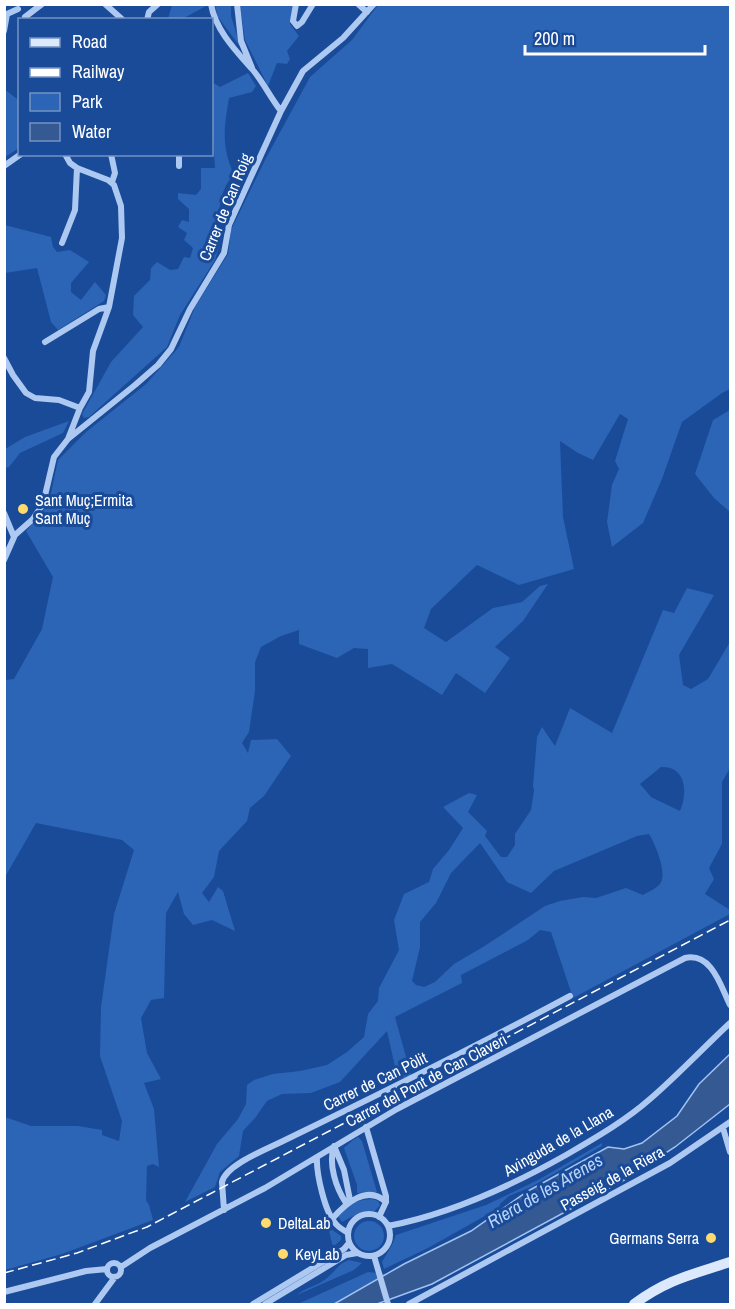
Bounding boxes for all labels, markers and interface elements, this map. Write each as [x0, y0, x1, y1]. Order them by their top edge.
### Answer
legend [18, 18, 213, 156]
scale bar [525, 18, 705, 56]
text: 200 m [534, 26, 575, 51]
text: Road [72, 29, 107, 54]
text: Railway [72, 59, 125, 84]
text: Park [72, 89, 103, 114]
text: Water [72, 119, 111, 144]
street label: Carrer de Can Roig [193, 149, 257, 264]
place label: Sant Muç;Ermita Sant Muç [35, 489, 133, 529]
marker: Sant Muç;Ermita Sant Muç [16, 502, 30, 516]
street label: Carrer del Pont de Can Claveri [341, 1028, 511, 1132]
street label: Carrer de Can Pòlit [319, 1046, 431, 1116]
street label: Avinguda de la Llana [498, 1100, 617, 1182]
street label: Passeig de la Riera [556, 1140, 668, 1216]
water label: Riera de les Arenes [482, 1147, 607, 1234]
place label: DeltaLab [278, 1212, 331, 1234]
marker: DeltaLab [259, 1216, 273, 1230]
place label: Germans Serra [609, 1227, 700, 1249]
marker: Germans Serra [704, 1231, 718, 1245]
place label: KeyLab [295, 1243, 340, 1265]
marker: KeyLab [276, 1247, 290, 1261]

